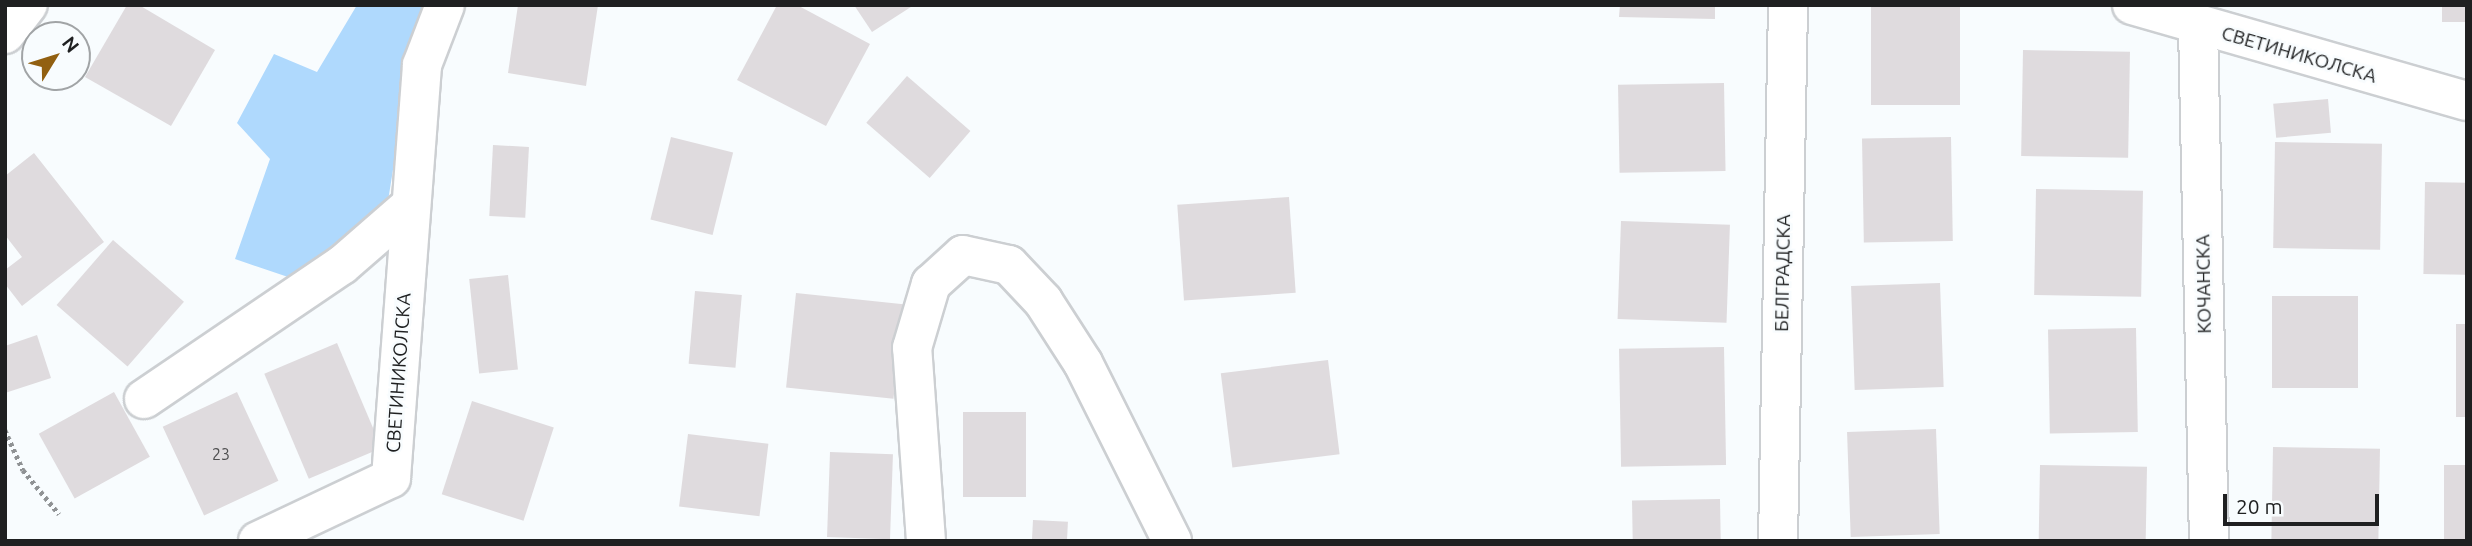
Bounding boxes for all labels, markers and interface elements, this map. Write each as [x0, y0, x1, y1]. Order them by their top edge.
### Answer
north arrow [21, 21, 91, 91]
street label: СВЕТИНИКОЛСКА [2219, 22, 2379, 88]
text: N [58, 32, 84, 57]
street label: БЕЛГРАДСКА [1771, 214, 1795, 332]
street label: КОЧАНСКА [2192, 234, 2216, 334]
street label: СВЕТИНИКОЛСКА [382, 292, 416, 454]
house number: 23 [212, 444, 230, 464]
scale bar [2227, 480, 2383, 524]
text: 20 m [2236, 494, 2283, 518]

